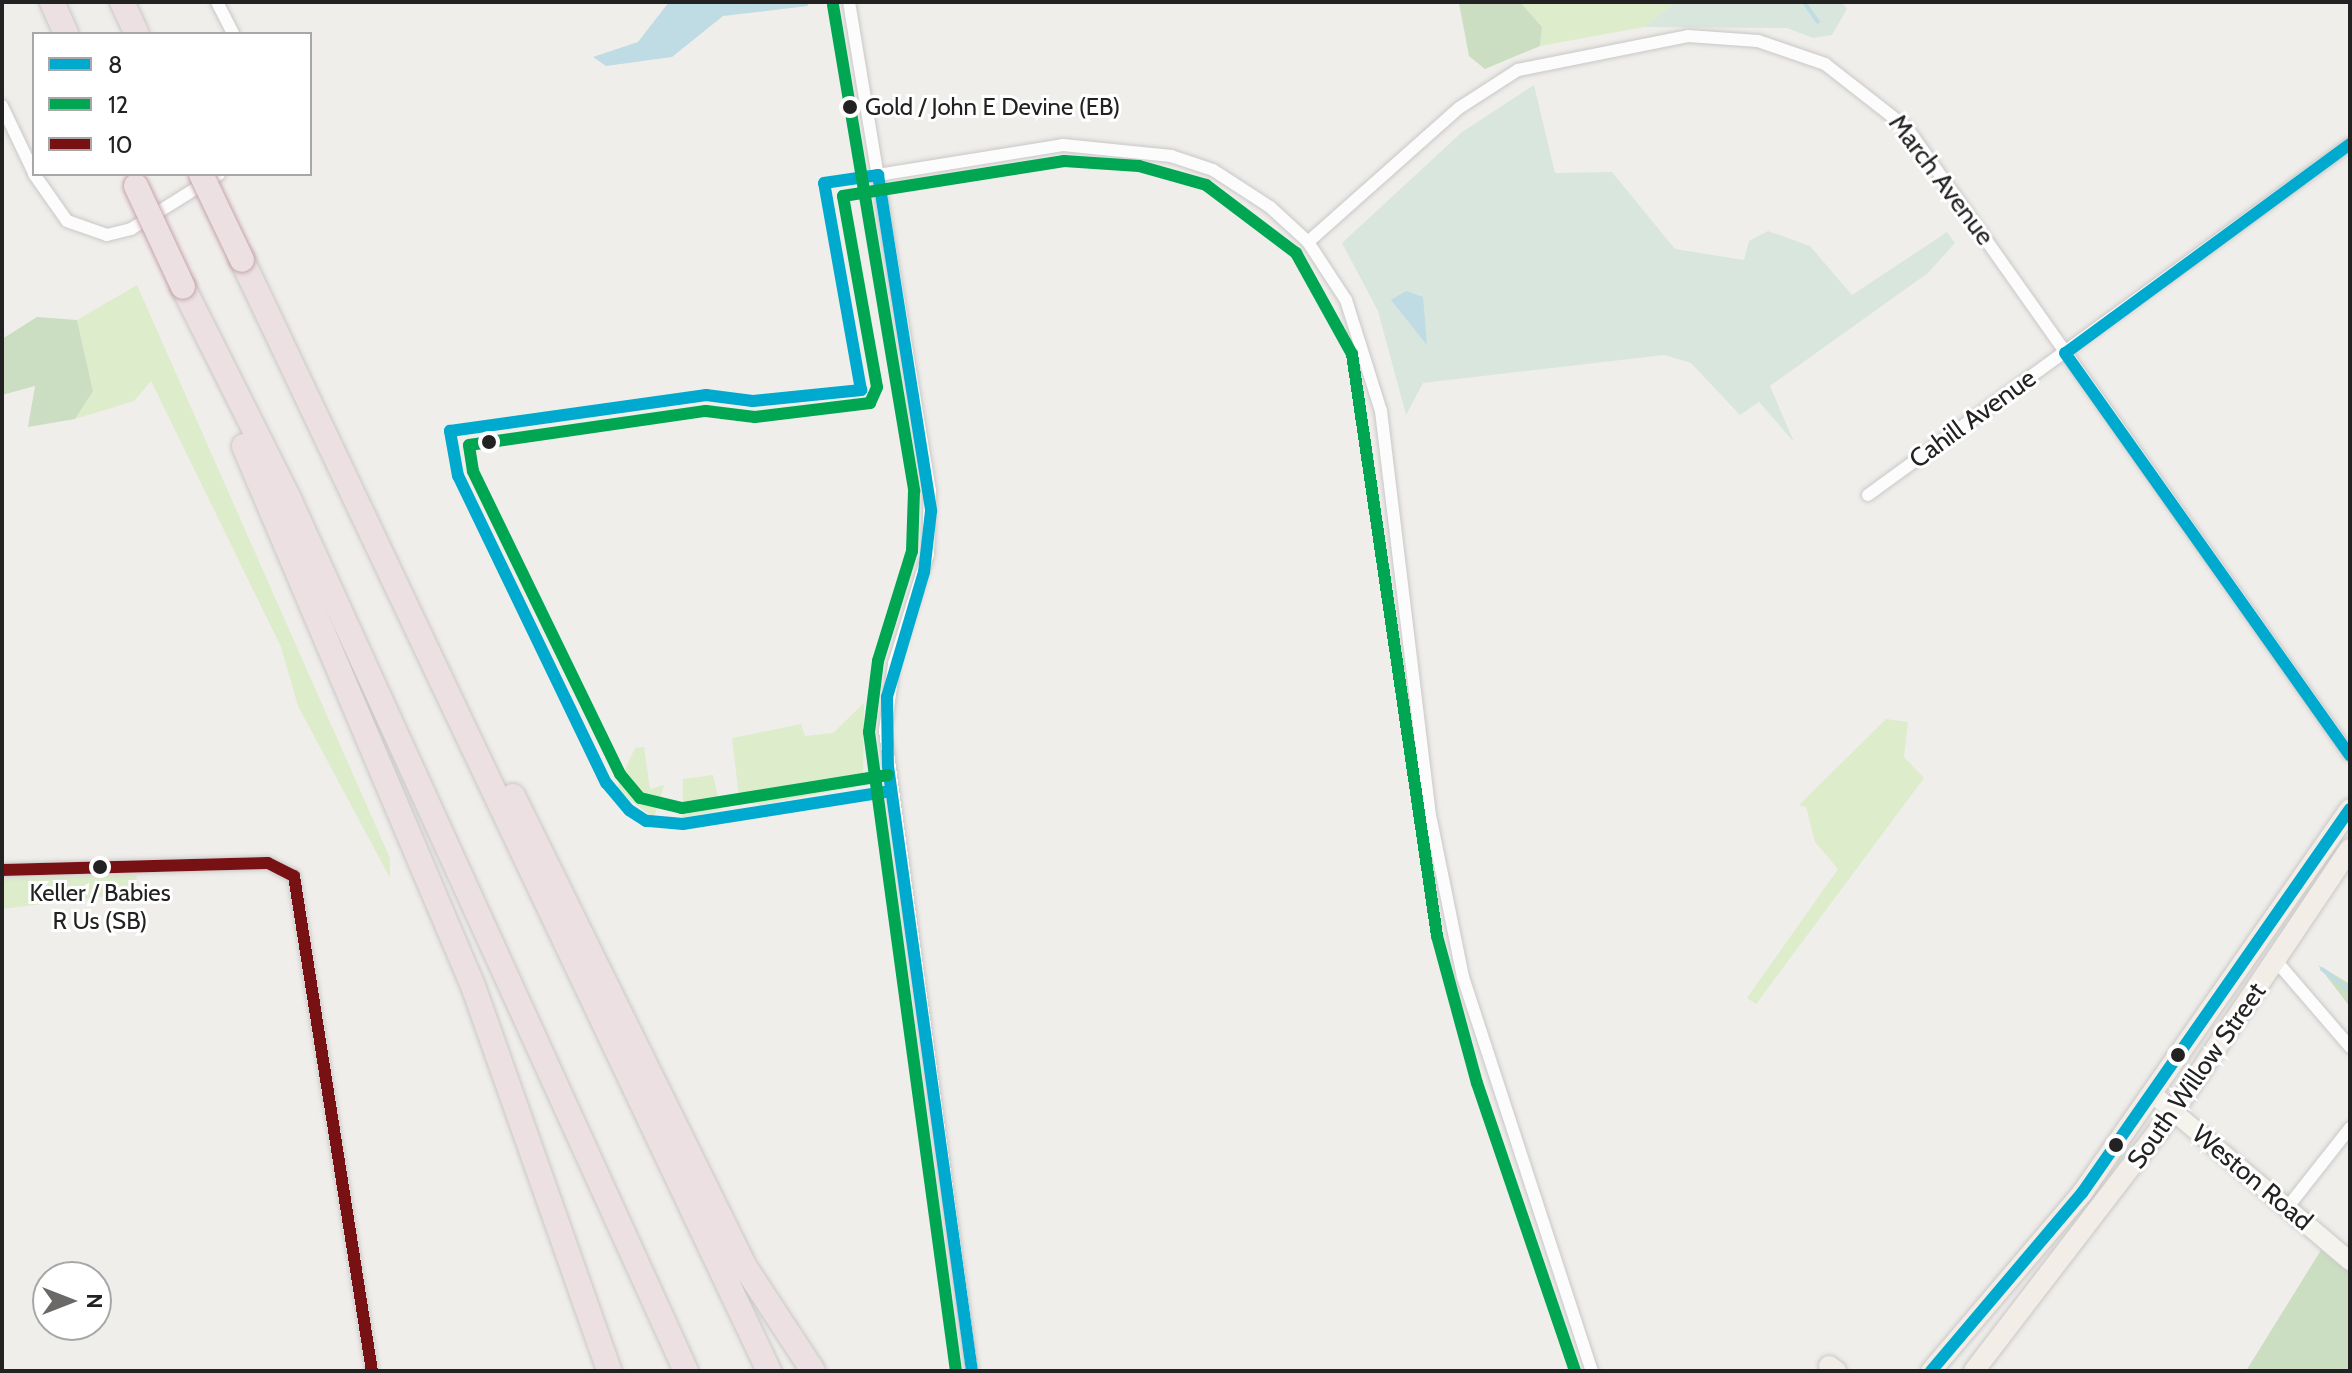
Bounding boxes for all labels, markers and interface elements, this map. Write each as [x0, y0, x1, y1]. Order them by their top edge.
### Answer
legend [32, 32, 312, 176]
text: 8 [108, 50, 123, 79]
text: 12 [108, 90, 128, 119]
place label: Gold / John E Devine (EB) [865, 93, 1120, 121]
marker: Gold / John E Devine (EB) [842, 99, 858, 115]
street label: March Avenue [1882, 109, 2000, 251]
text: 10 [108, 130, 133, 159]
street label: Cahill Avenue [1904, 363, 2042, 475]
unlabelled marker [481, 434, 497, 450]
marker: Keller / Babies R Us (SB) [92, 859, 108, 875]
place label: Keller / Babies R Us (SB) [29, 879, 171, 935]
street label: South Willow Street [2121, 977, 2273, 1175]
unlabelled marker [2170, 1047, 2186, 1063]
street label: Weston Road [2186, 1119, 2318, 1237]
unlabelled marker [2108, 1137, 2124, 1153]
north arrow [32, 1261, 112, 1341]
text: N [81, 1293, 108, 1309]

